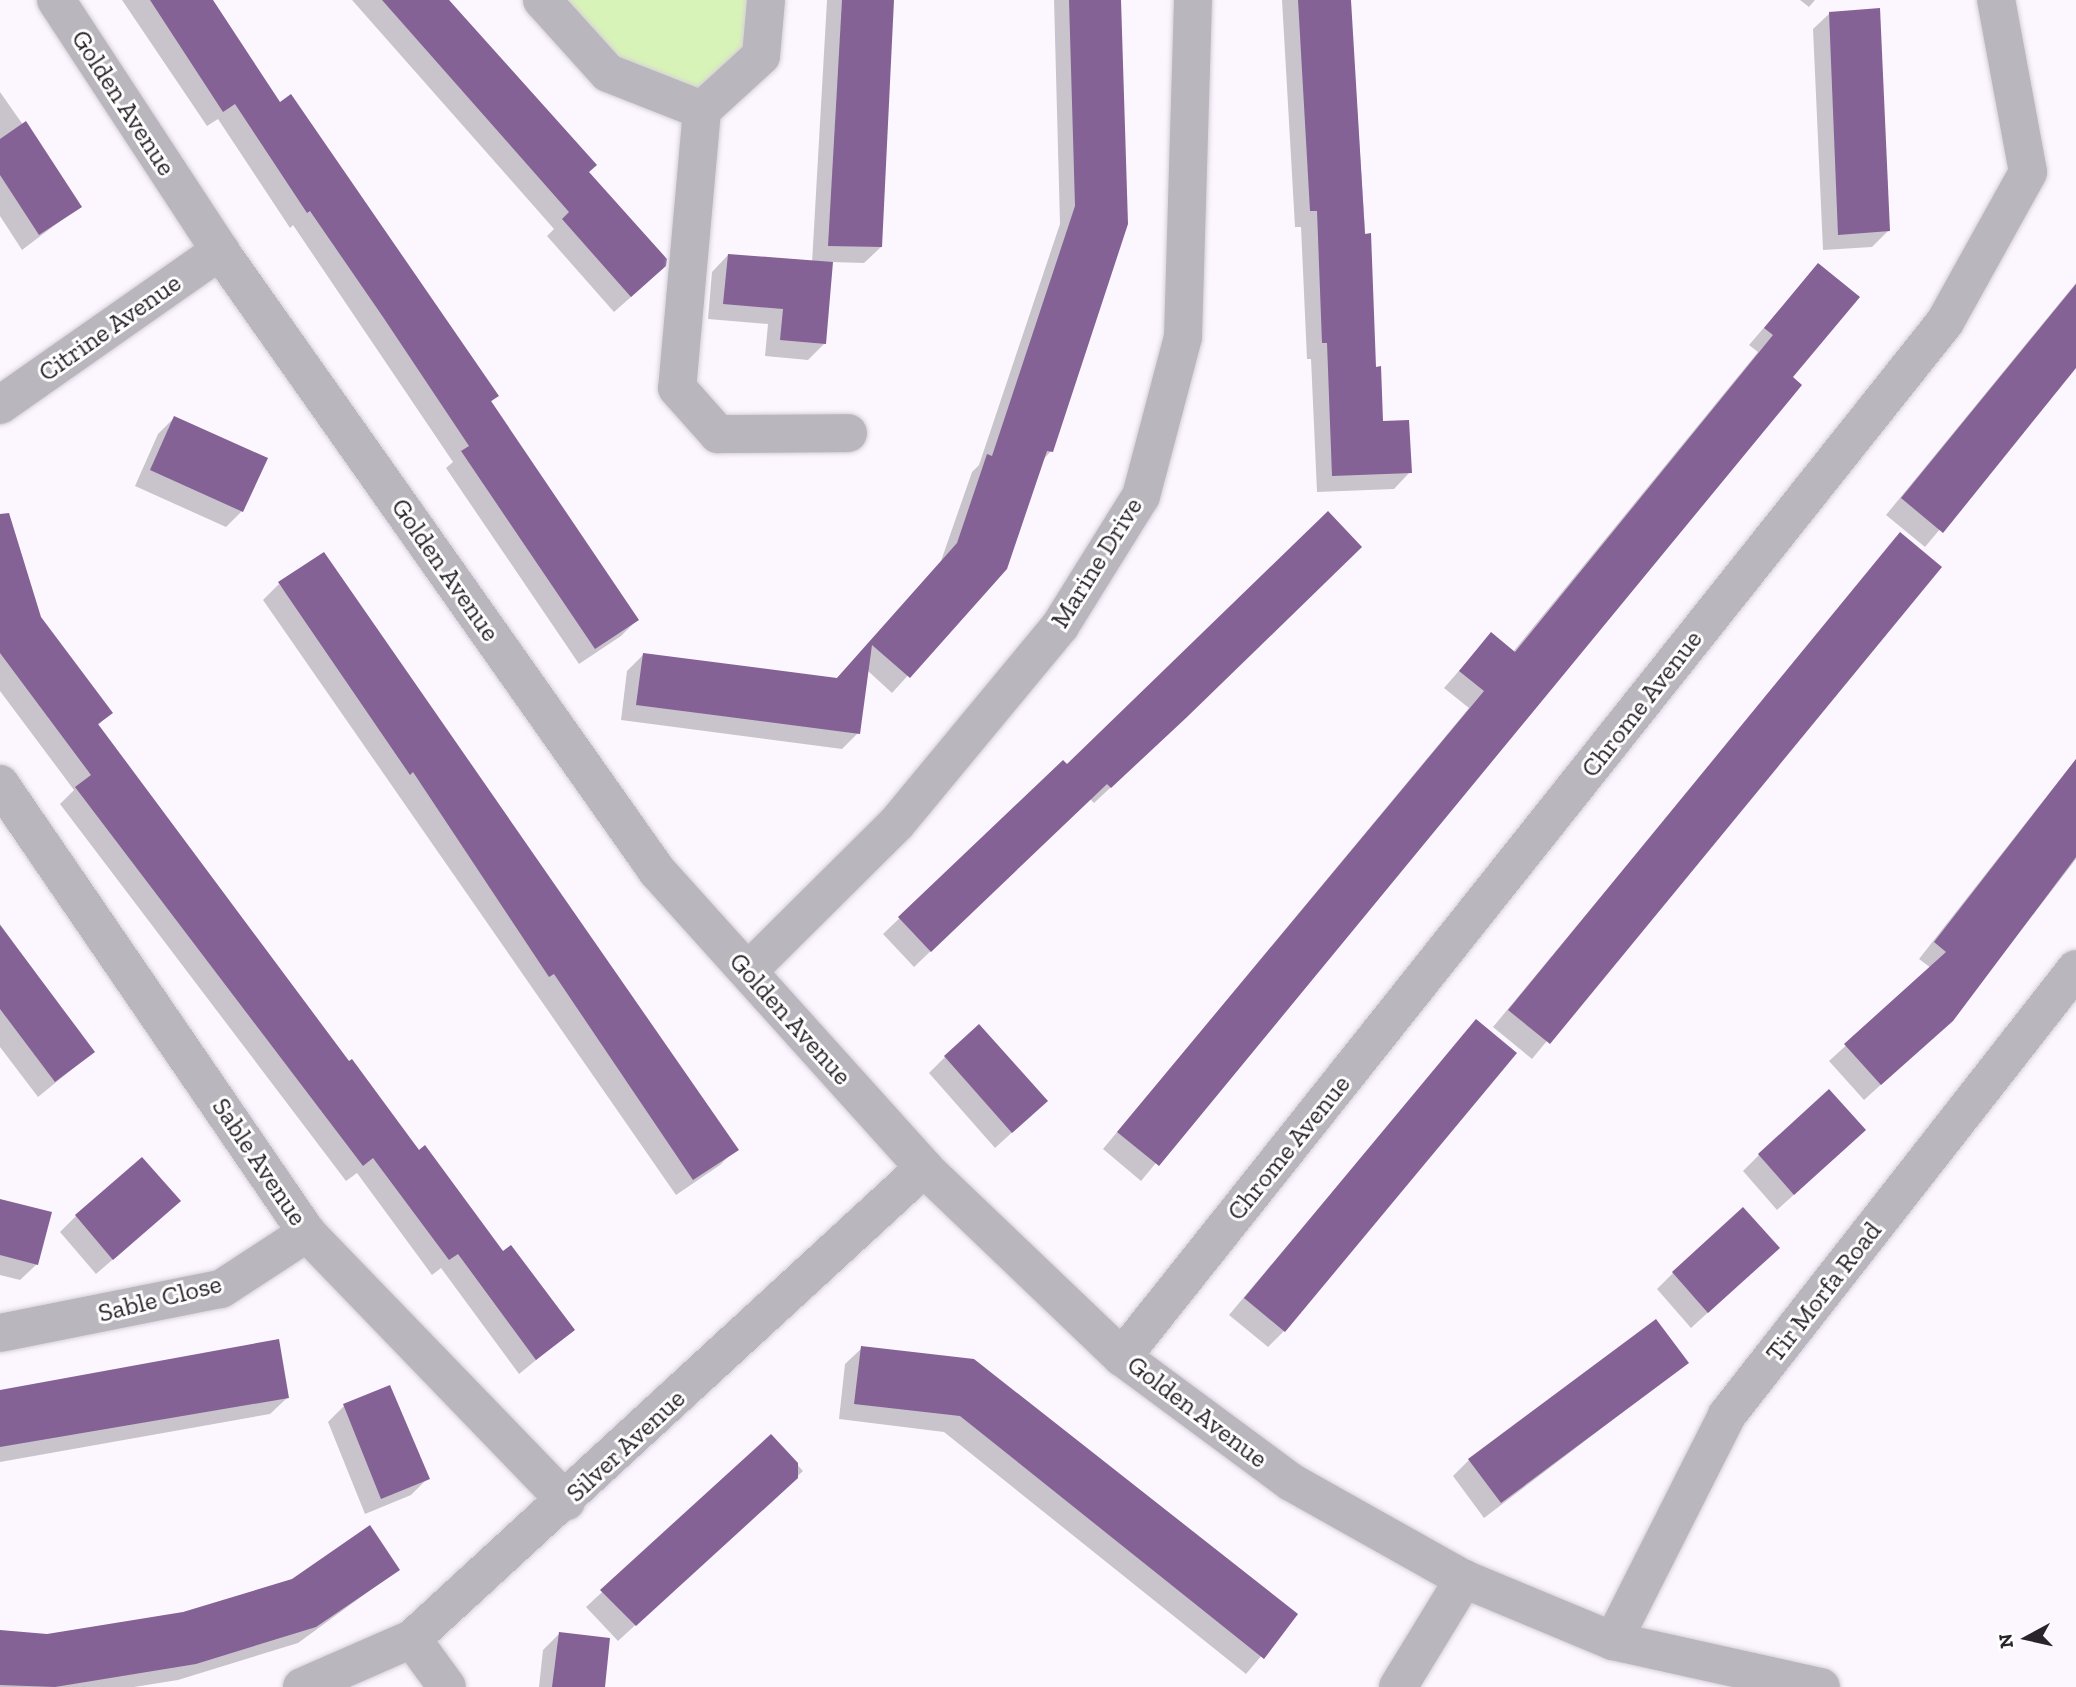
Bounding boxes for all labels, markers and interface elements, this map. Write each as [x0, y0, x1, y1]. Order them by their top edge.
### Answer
street label: Golden Avenue [64, 24, 182, 182]
street label: Citrine Avenue [33, 267, 187, 389]
street label: Golden Avenue [384, 492, 506, 648]
street label: Marine Drive [1045, 492, 1149, 634]
street label: Chrome Avenue [1575, 624, 1709, 784]
street label: Golden Avenue [722, 946, 858, 1092]
street label: Chrome Avenue [1221, 1069, 1357, 1227]
street label: Sable Avenue [205, 1092, 313, 1232]
street label: Tir Morfa Road [1760, 1216, 1888, 1368]
street label: Sable Close [95, 1269, 225, 1329]
street label: Golden Avenue [1121, 1349, 1273, 1475]
street label: Silver Avenue [560, 1383, 692, 1509]
north arrow [1992, 1603, 2062, 1673]
text: N [1993, 1632, 2018, 1650]

